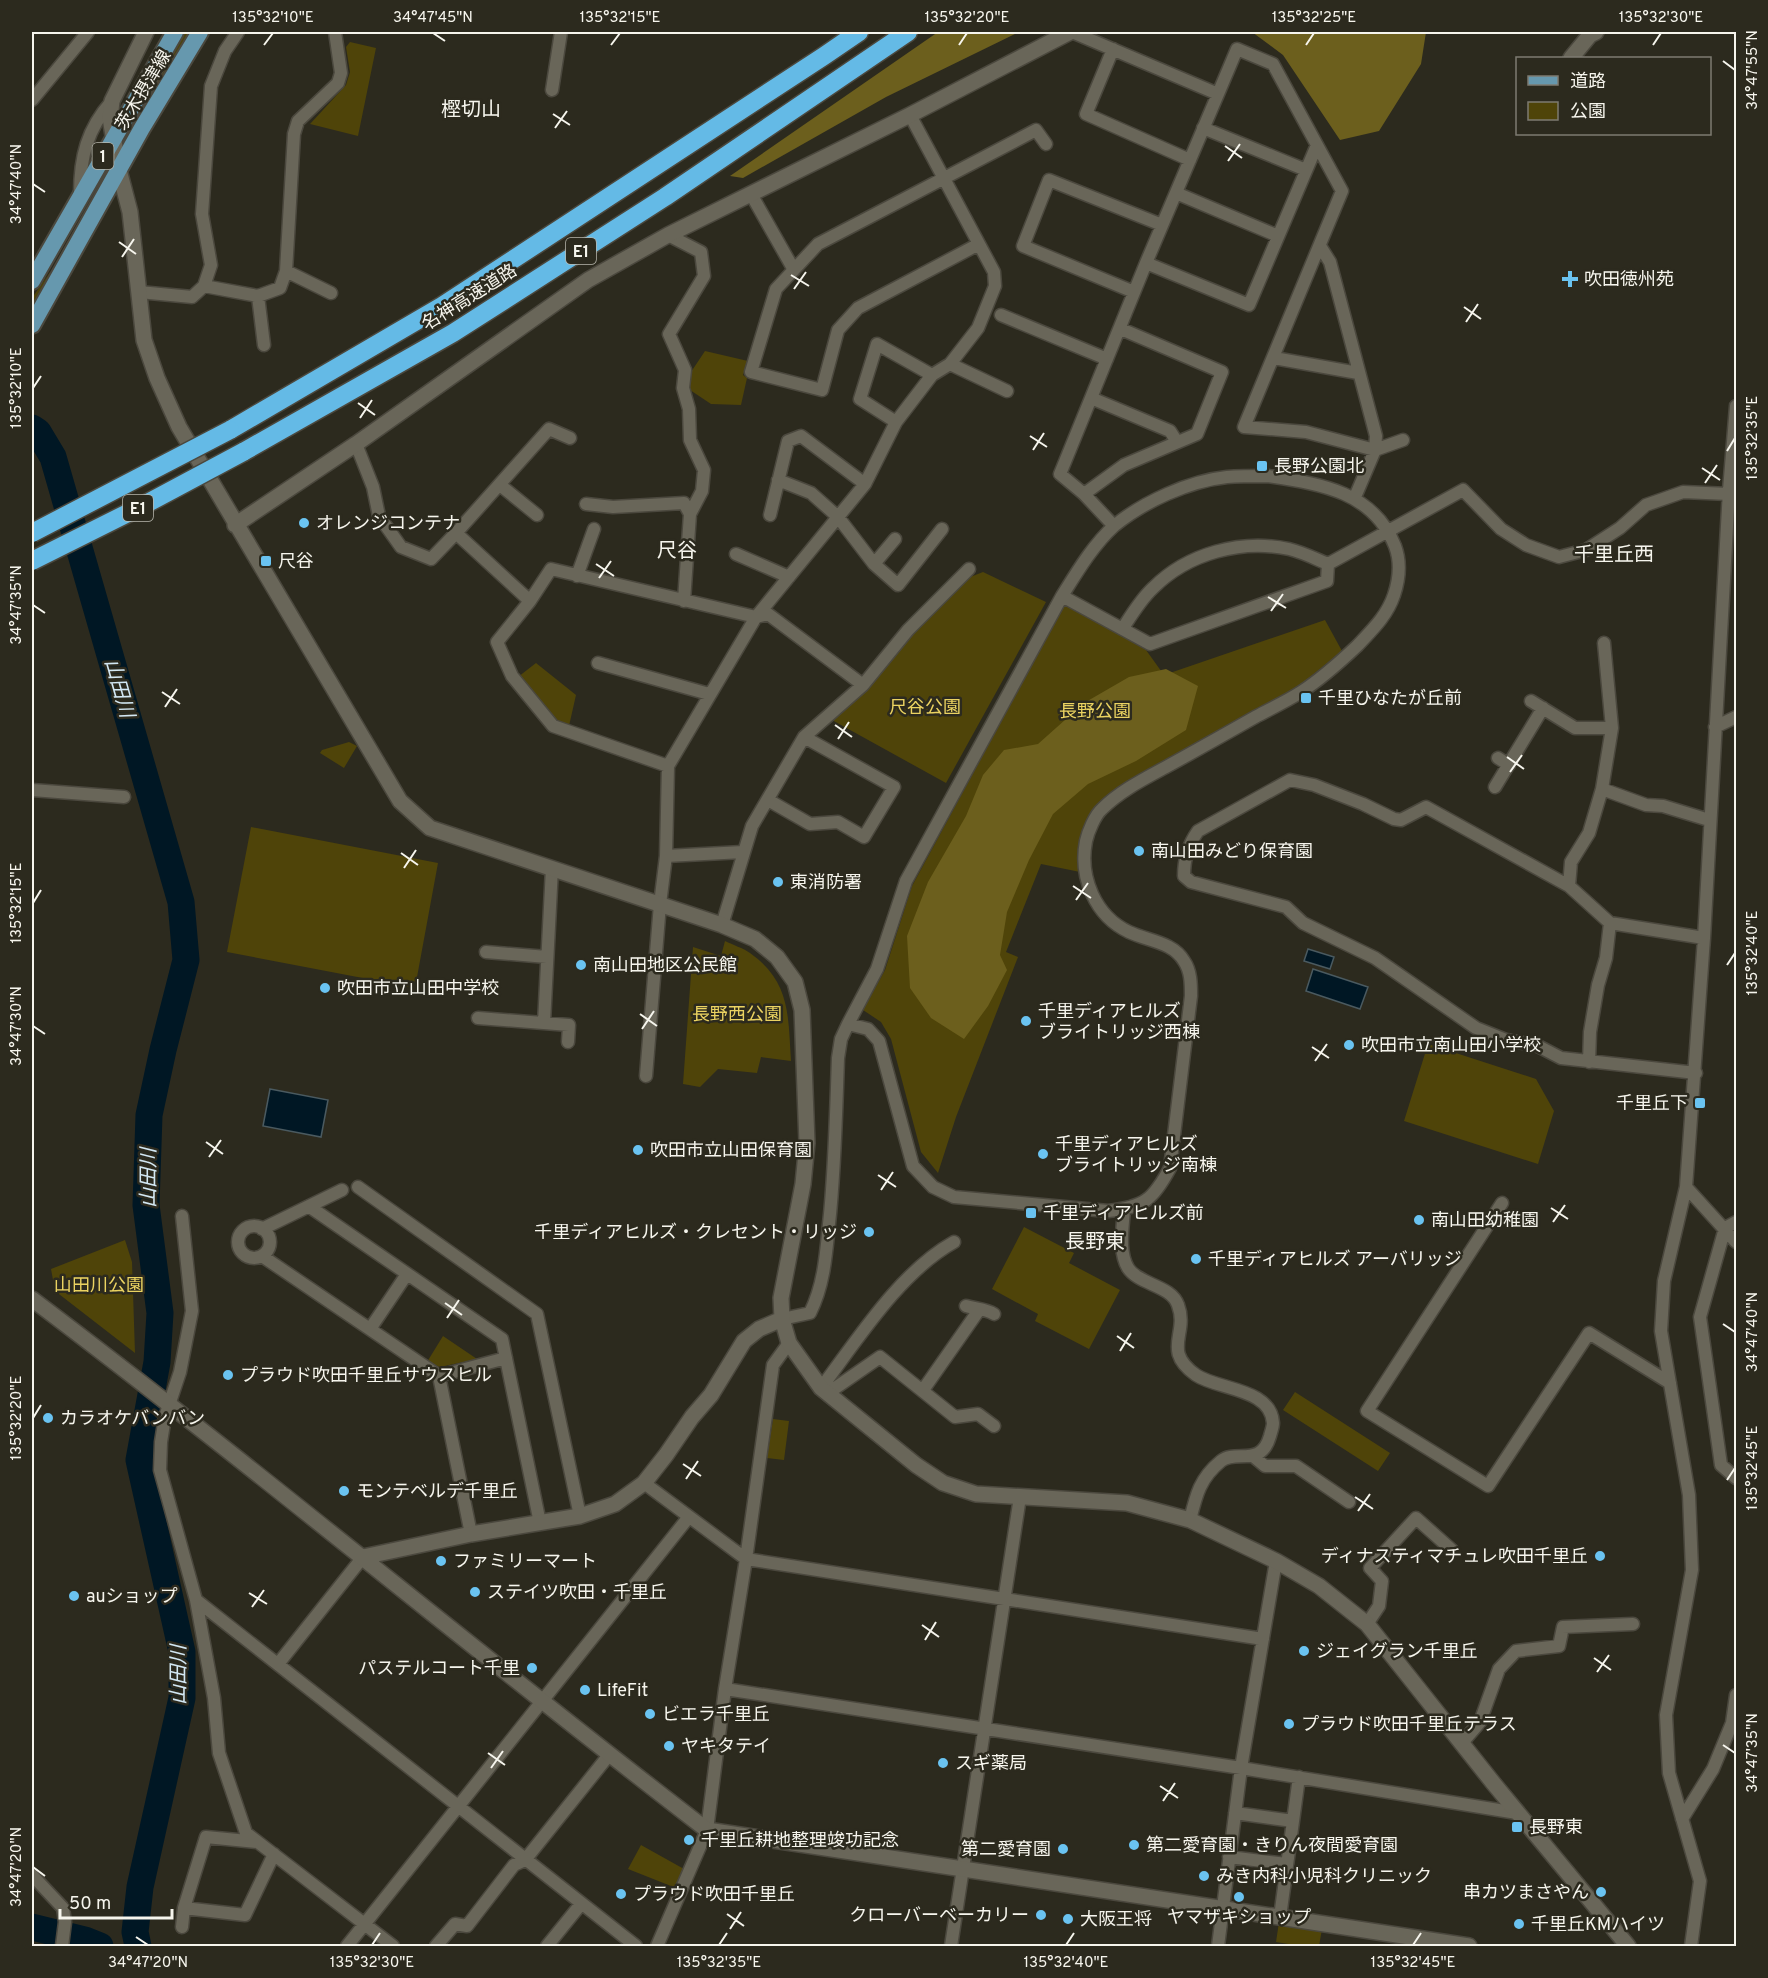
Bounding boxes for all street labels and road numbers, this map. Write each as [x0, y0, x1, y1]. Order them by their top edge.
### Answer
street label: 茨木摂津線 [111, 46, 177, 135]
road number: 1 [92, 143, 114, 169]
road number: E1 [566, 238, 596, 264]
street label: 名神高速道路 [418, 260, 522, 337]
road number: E1 [123, 495, 153, 521]

